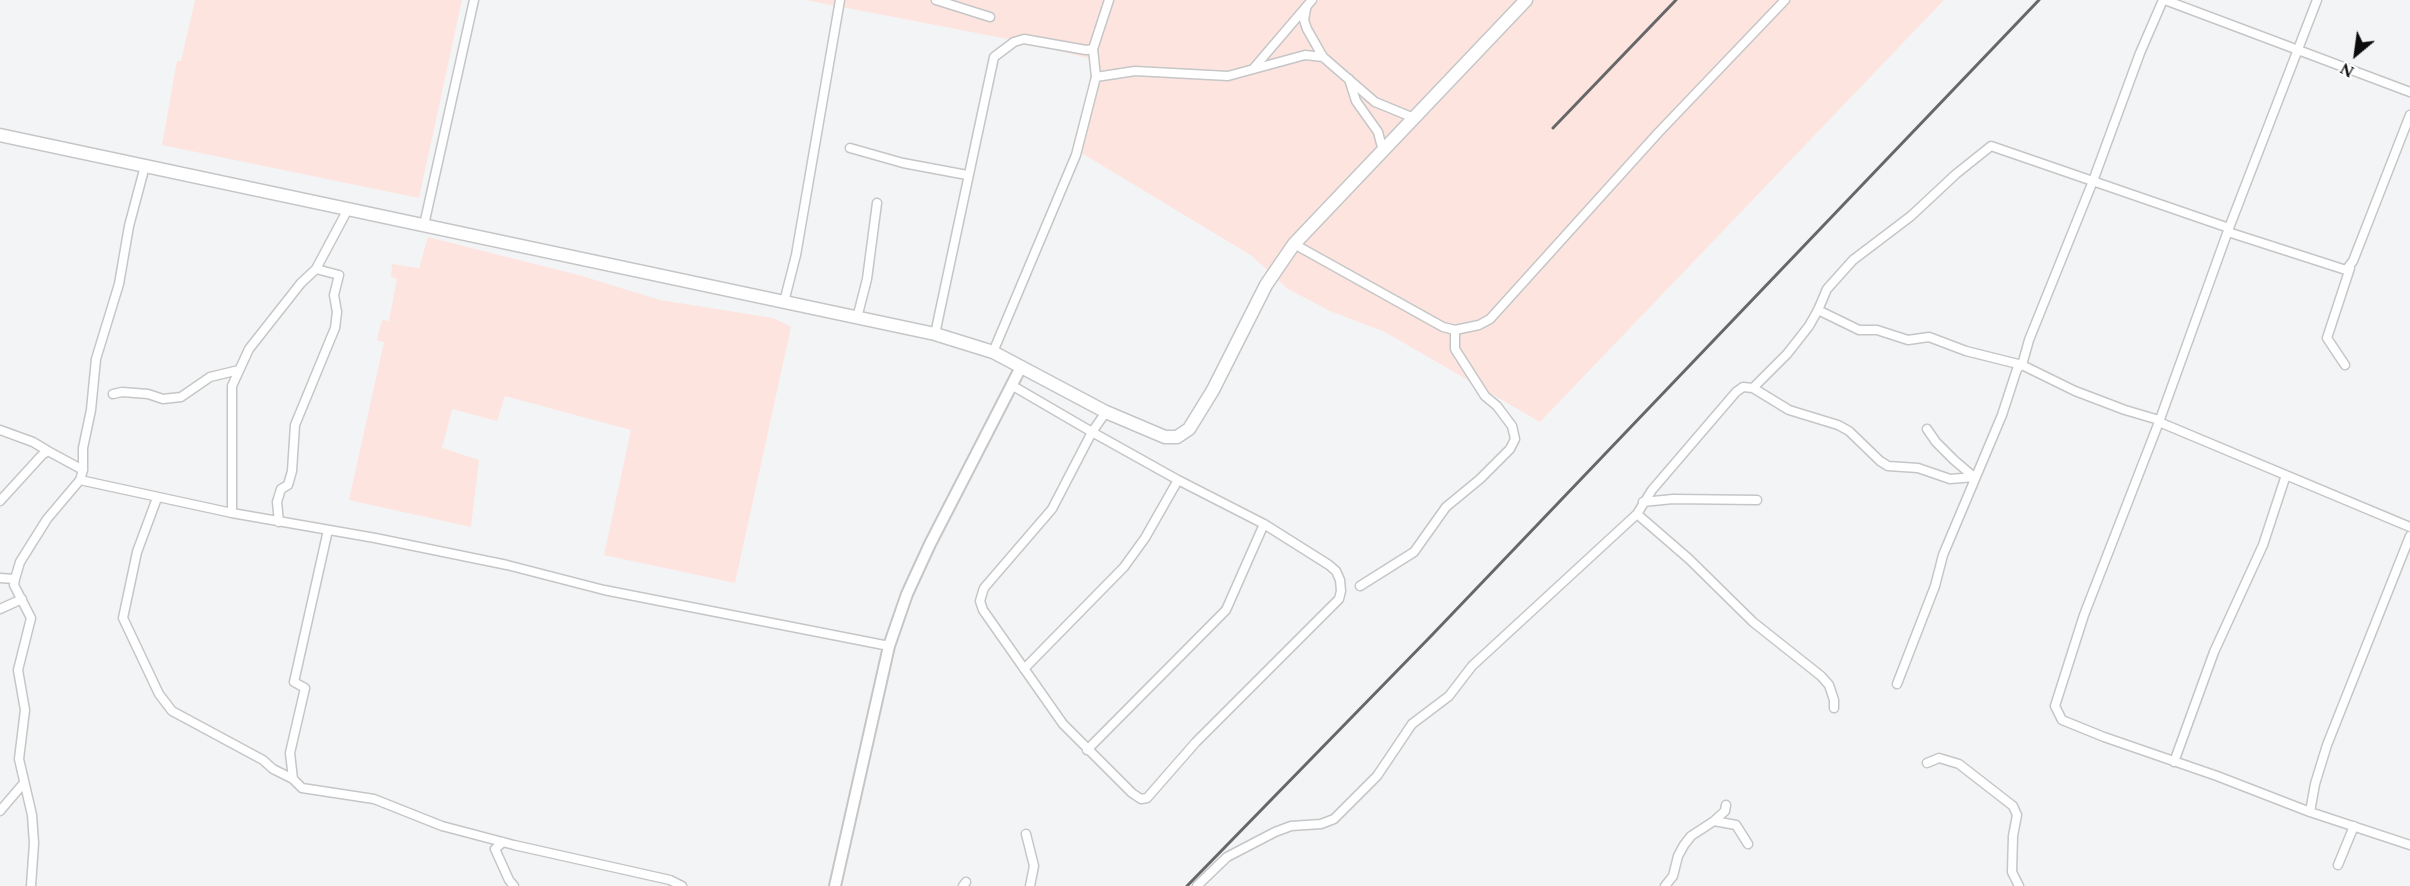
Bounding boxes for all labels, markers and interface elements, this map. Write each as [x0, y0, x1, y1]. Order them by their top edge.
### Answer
north arrow [2326, 24, 2386, 84]
text: N [2336, 56, 2359, 83]

